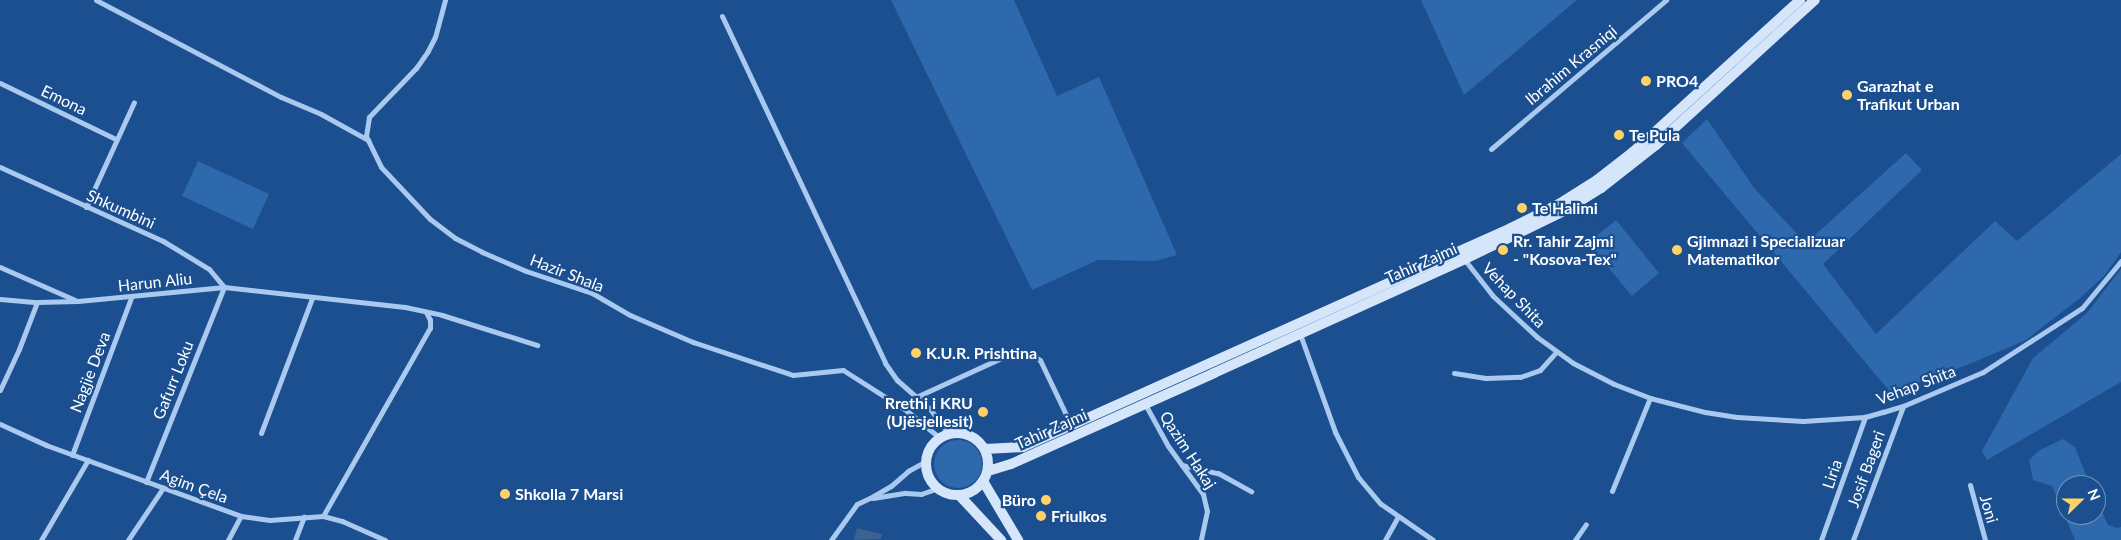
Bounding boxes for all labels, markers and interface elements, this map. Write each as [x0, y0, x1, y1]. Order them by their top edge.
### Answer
street label: Ibrahim Krasniqi [1521, 21, 1621, 109]
place label: PRO4 [1656, 71, 1698, 91]
marker: PRO4 [1640, 75, 1652, 87]
place label: Garazhat e Trafikut Urban [1857, 76, 1960, 114]
street label: Emona [38, 81, 90, 119]
marker: Garazhat e Trafikut Urban [1841, 89, 1853, 101]
place label: Te Pula [1629, 125, 1680, 145]
marker: Te Pula [1613, 129, 1625, 141]
street label: Shkumbini [84, 185, 158, 233]
place label: Te Halimi [1532, 198, 1598, 218]
marker: Te Halimi [1516, 202, 1528, 214]
place label: Rr. Tahir Zajmi - "Kosova-Tex" [1513, 231, 1617, 269]
place label: Gjimnazi i Specializuar Matematikor [1687, 231, 1845, 269]
street label: Tahir Zajmi [1382, 239, 1460, 287]
marker: Rr. Tahir Zajmi - "Kosova-Tex" [1497, 244, 1509, 256]
marker: Gjimnazi i Specializuar Matematikor [1671, 244, 1683, 256]
street label: Hazir Shala [527, 250, 607, 296]
street label: Vehap Shita [1478, 258, 1550, 332]
street label: Harun Aliu [117, 269, 193, 295]
street label: Nagjie Deva [66, 329, 114, 415]
street label: Gafurr Loku [148, 338, 198, 422]
place label: K.U.R. Prishtina [926, 343, 1037, 363]
marker: K.U.R. Prishtina [910, 347, 922, 359]
street label: Vehap Shita [1874, 361, 1958, 409]
place label: Rrethi i KRU (Ujësjellesit) [885, 393, 973, 431]
street label: Tahir Zajmi [1012, 405, 1090, 453]
marker: Rrethi i KRU (Ujësjellesit) [977, 406, 989, 418]
street label: Qazim Hakaj [1156, 408, 1220, 492]
street label: Josif Bageri [1843, 428, 1889, 510]
street label: Liria [1818, 457, 1846, 491]
street label: Agim Çela [157, 465, 231, 507]
north arrow [2056, 475, 2106, 525]
place label: Shkolla 7 Marsi [515, 484, 623, 504]
text: N [2085, 486, 2104, 503]
marker: Shkolla 7 Marsi [499, 488, 511, 500]
place label: Büro [1002, 490, 1036, 510]
street label: Joni [1976, 493, 2002, 525]
marker: Büro [1040, 494, 1052, 506]
place label: Friulkos [1051, 506, 1107, 526]
marker: Friulkos [1035, 510, 1047, 522]

